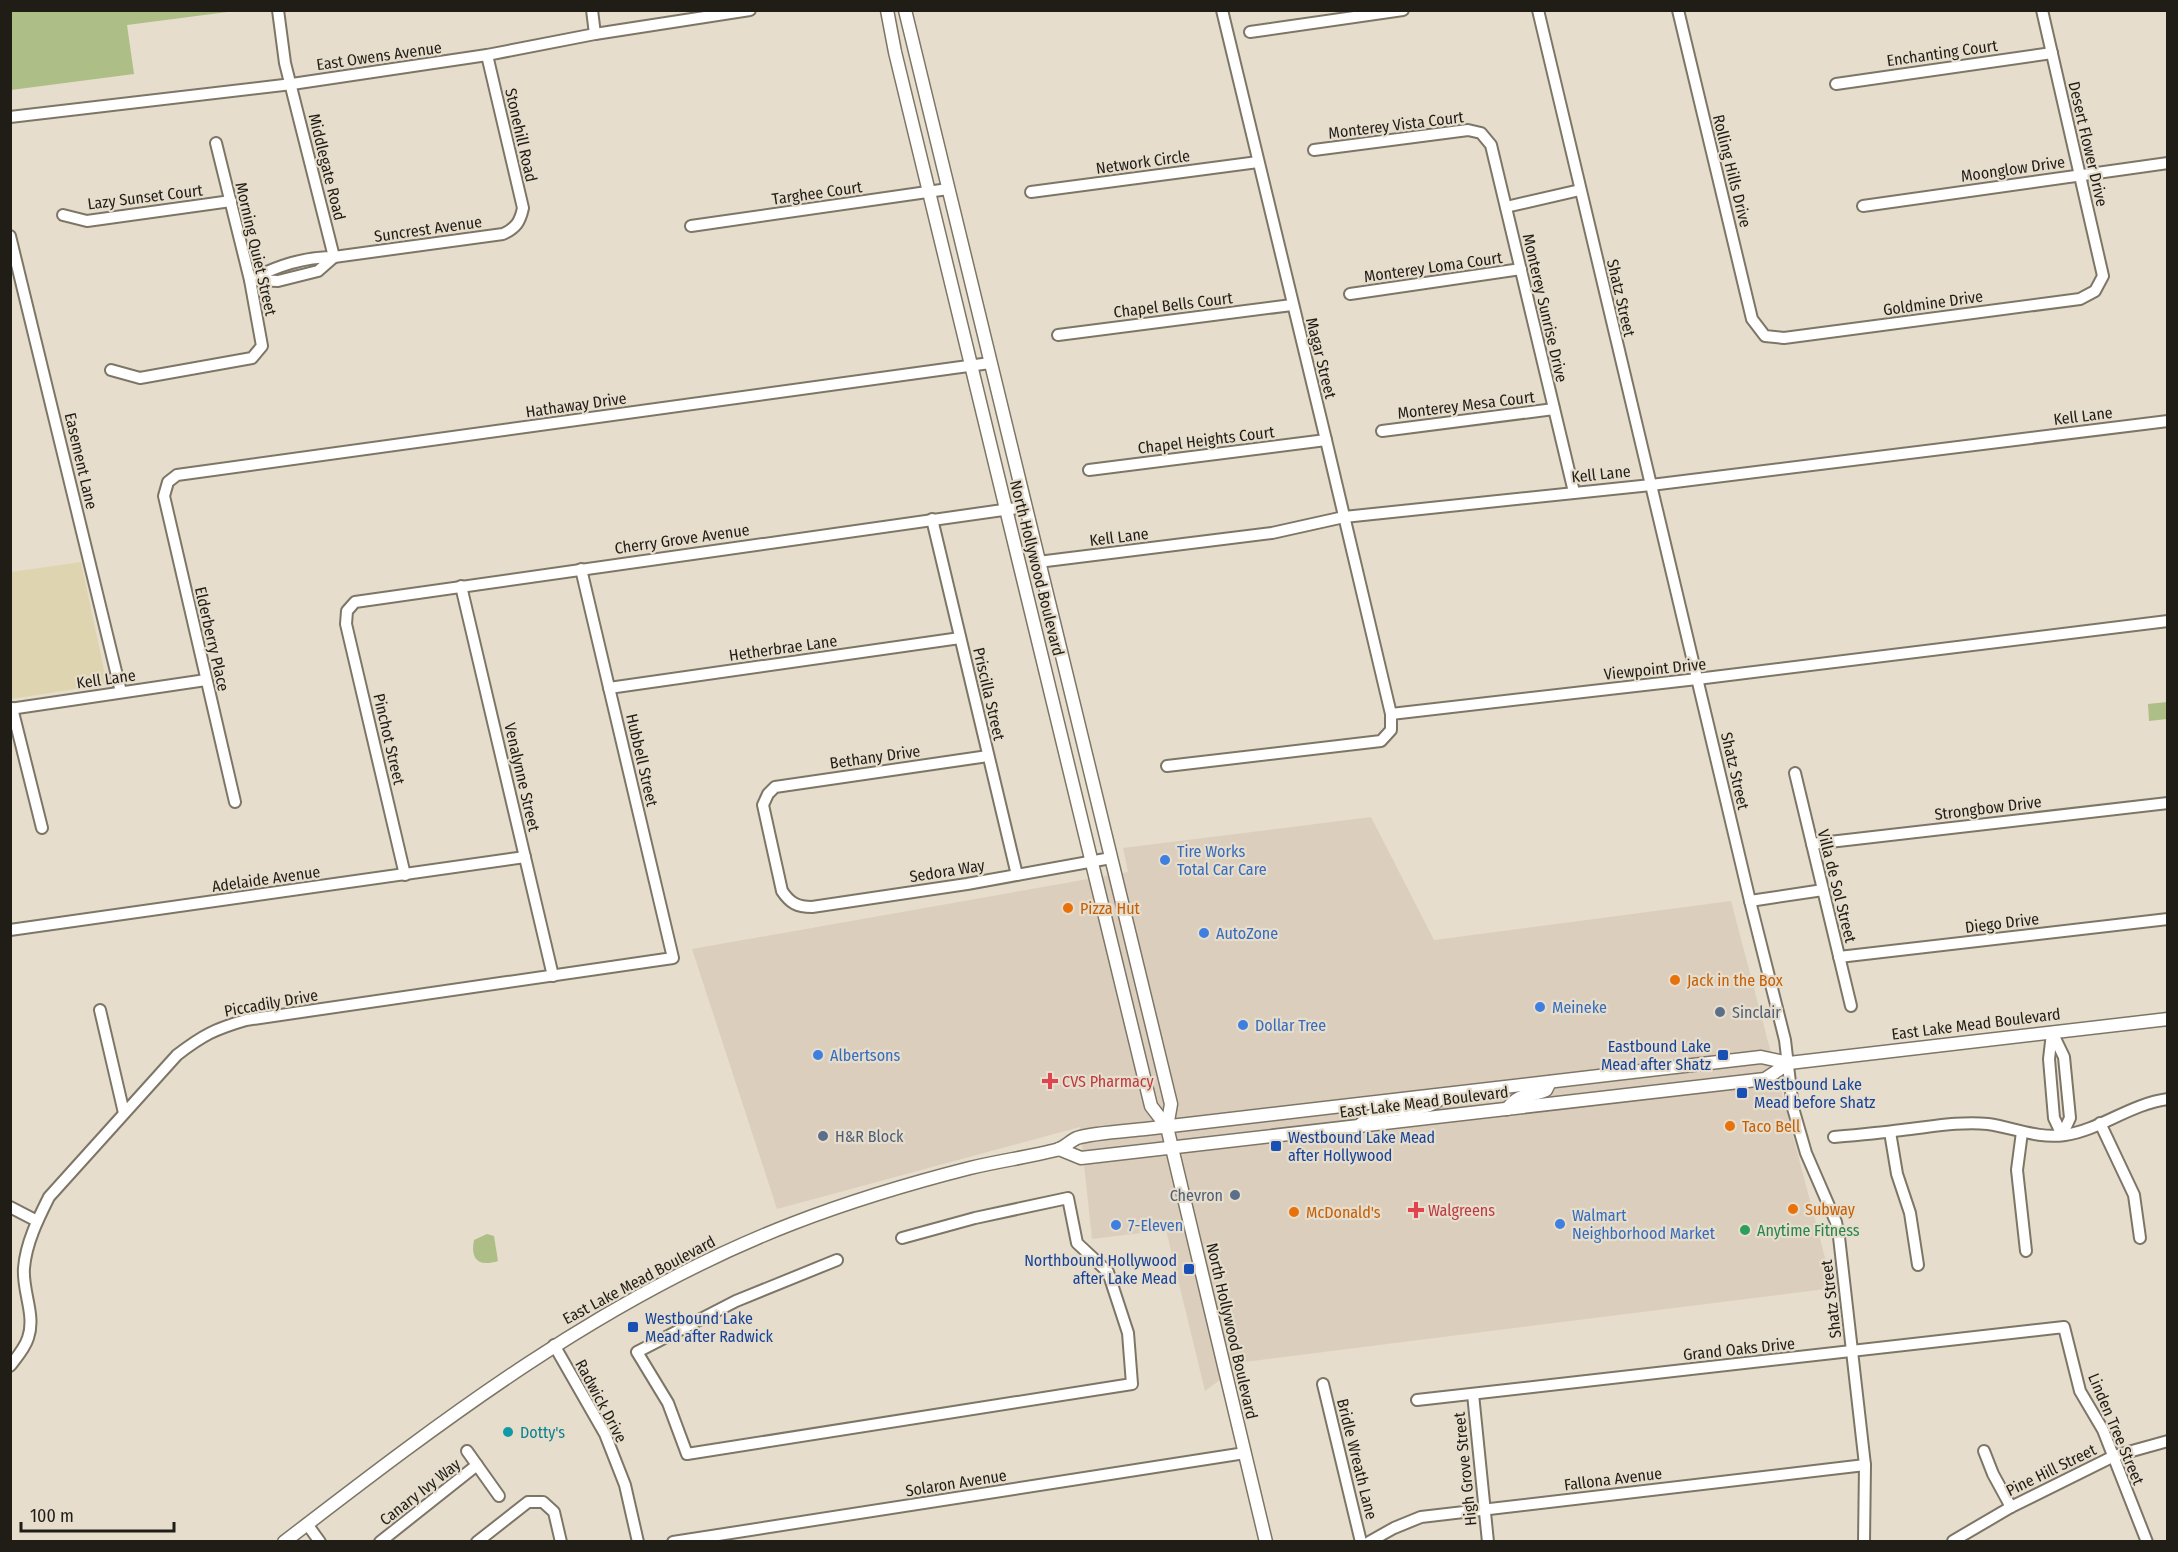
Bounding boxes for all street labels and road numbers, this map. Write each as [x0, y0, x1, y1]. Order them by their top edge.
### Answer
street label: Enchanting Court [1885, 36, 1999, 70]
street label: East Owens Avenue [315, 38, 443, 74]
street label: Desert Flower Drive [2064, 80, 2112, 208]
street label: Stonehill Road [501, 86, 541, 184]
street label: Monterey Vista Court [1327, 107, 1465, 143]
street label: Middlegate Road [305, 112, 349, 222]
street label: Rolling Hills Drive [1709, 113, 1755, 230]
street label: Network Circle [1095, 146, 1191, 178]
street label: Moonglow Drive [1960, 152, 2066, 186]
street label: Targhee Court [771, 177, 864, 209]
street label: Lazy Sunset Court [86, 180, 204, 213]
street label: Morning Quiet Street [231, 180, 281, 318]
street label: Suncrest Avenue [373, 212, 483, 246]
street label: Monterey Sunrise Drive [1519, 232, 1571, 384]
street label: Monterey Loma Court [1363, 248, 1504, 286]
street label: Shatz Street [1603, 257, 1639, 339]
street label: Goldmine Drive [1882, 287, 1984, 319]
street label: Chapel Bells Court [1112, 288, 1234, 322]
street label: Magar Street [1302, 316, 1340, 401]
street label: Monterey Mesa Court [1396, 387, 1536, 423]
street label: Hathaway Drive [524, 389, 628, 421]
street label: Kell Lane [2052, 403, 2114, 429]
street label: Easement Lane [61, 411, 101, 511]
street label: Chapel Heights Court [1137, 422, 1276, 458]
street label: Kell Lane [1570, 461, 1632, 487]
street label: North Hollywood Boulevard [1006, 478, 1068, 658]
street label: Cherry Grove Avenue [613, 520, 751, 558]
street label: Kell Lane [1088, 524, 1150, 550]
street label: Elderberry Place [191, 585, 233, 693]
street label: Hetherbrae Lane [728, 631, 838, 665]
street label: Priscilla Street [969, 646, 1009, 743]
street label: Viewpoint Drive [1603, 654, 1707, 684]
street label: Kell Lane [75, 665, 137, 693]
street label: Pinchot Street [369, 692, 409, 787]
street label: Hubbell Street [622, 712, 662, 809]
street label: Venalynne Street [500, 721, 544, 834]
street label: Shatz Street [1717, 730, 1753, 812]
street label: Bethany Drive [828, 741, 922, 773]
street label: Strongbow Drive [1933, 792, 2043, 824]
street label: Villa de Sol Street [1814, 827, 1860, 945]
street label: Sedora Way [908, 856, 987, 886]
street label: Adelaide Avenue [211, 862, 322, 896]
street label: Diego Drive [1964, 909, 2040, 937]
street label: Piccadily Drive [223, 985, 319, 1021]
street label: East Lake Mead Boulevard [1891, 1004, 2061, 1044]
street label: East Lake Mead Boulevard [1339, 1082, 1509, 1122]
street label: East Lake Mead Boulevard [560, 1232, 718, 1328]
street label: North Hollywood Boulevard [1202, 1241, 1262, 1421]
street label: Shatz Street [1817, 1258, 1845, 1339]
street label: Grand Oaks Drive [1682, 1334, 1796, 1364]
street label: Radwick Drive [571, 1356, 631, 1446]
street label: Linden Tree Street [2084, 1370, 2148, 1488]
street label: Bridle Wreath Lane [1333, 1397, 1381, 1522]
street label: High Grove Street [1450, 1410, 1480, 1527]
street label: Pine Hill Street [2003, 1440, 2100, 1500]
street label: Canary Ivy Way [376, 1454, 465, 1529]
street label: Fallona Avenue [1563, 1464, 1663, 1494]
street label: Solaron Avenue [904, 1466, 1008, 1500]

